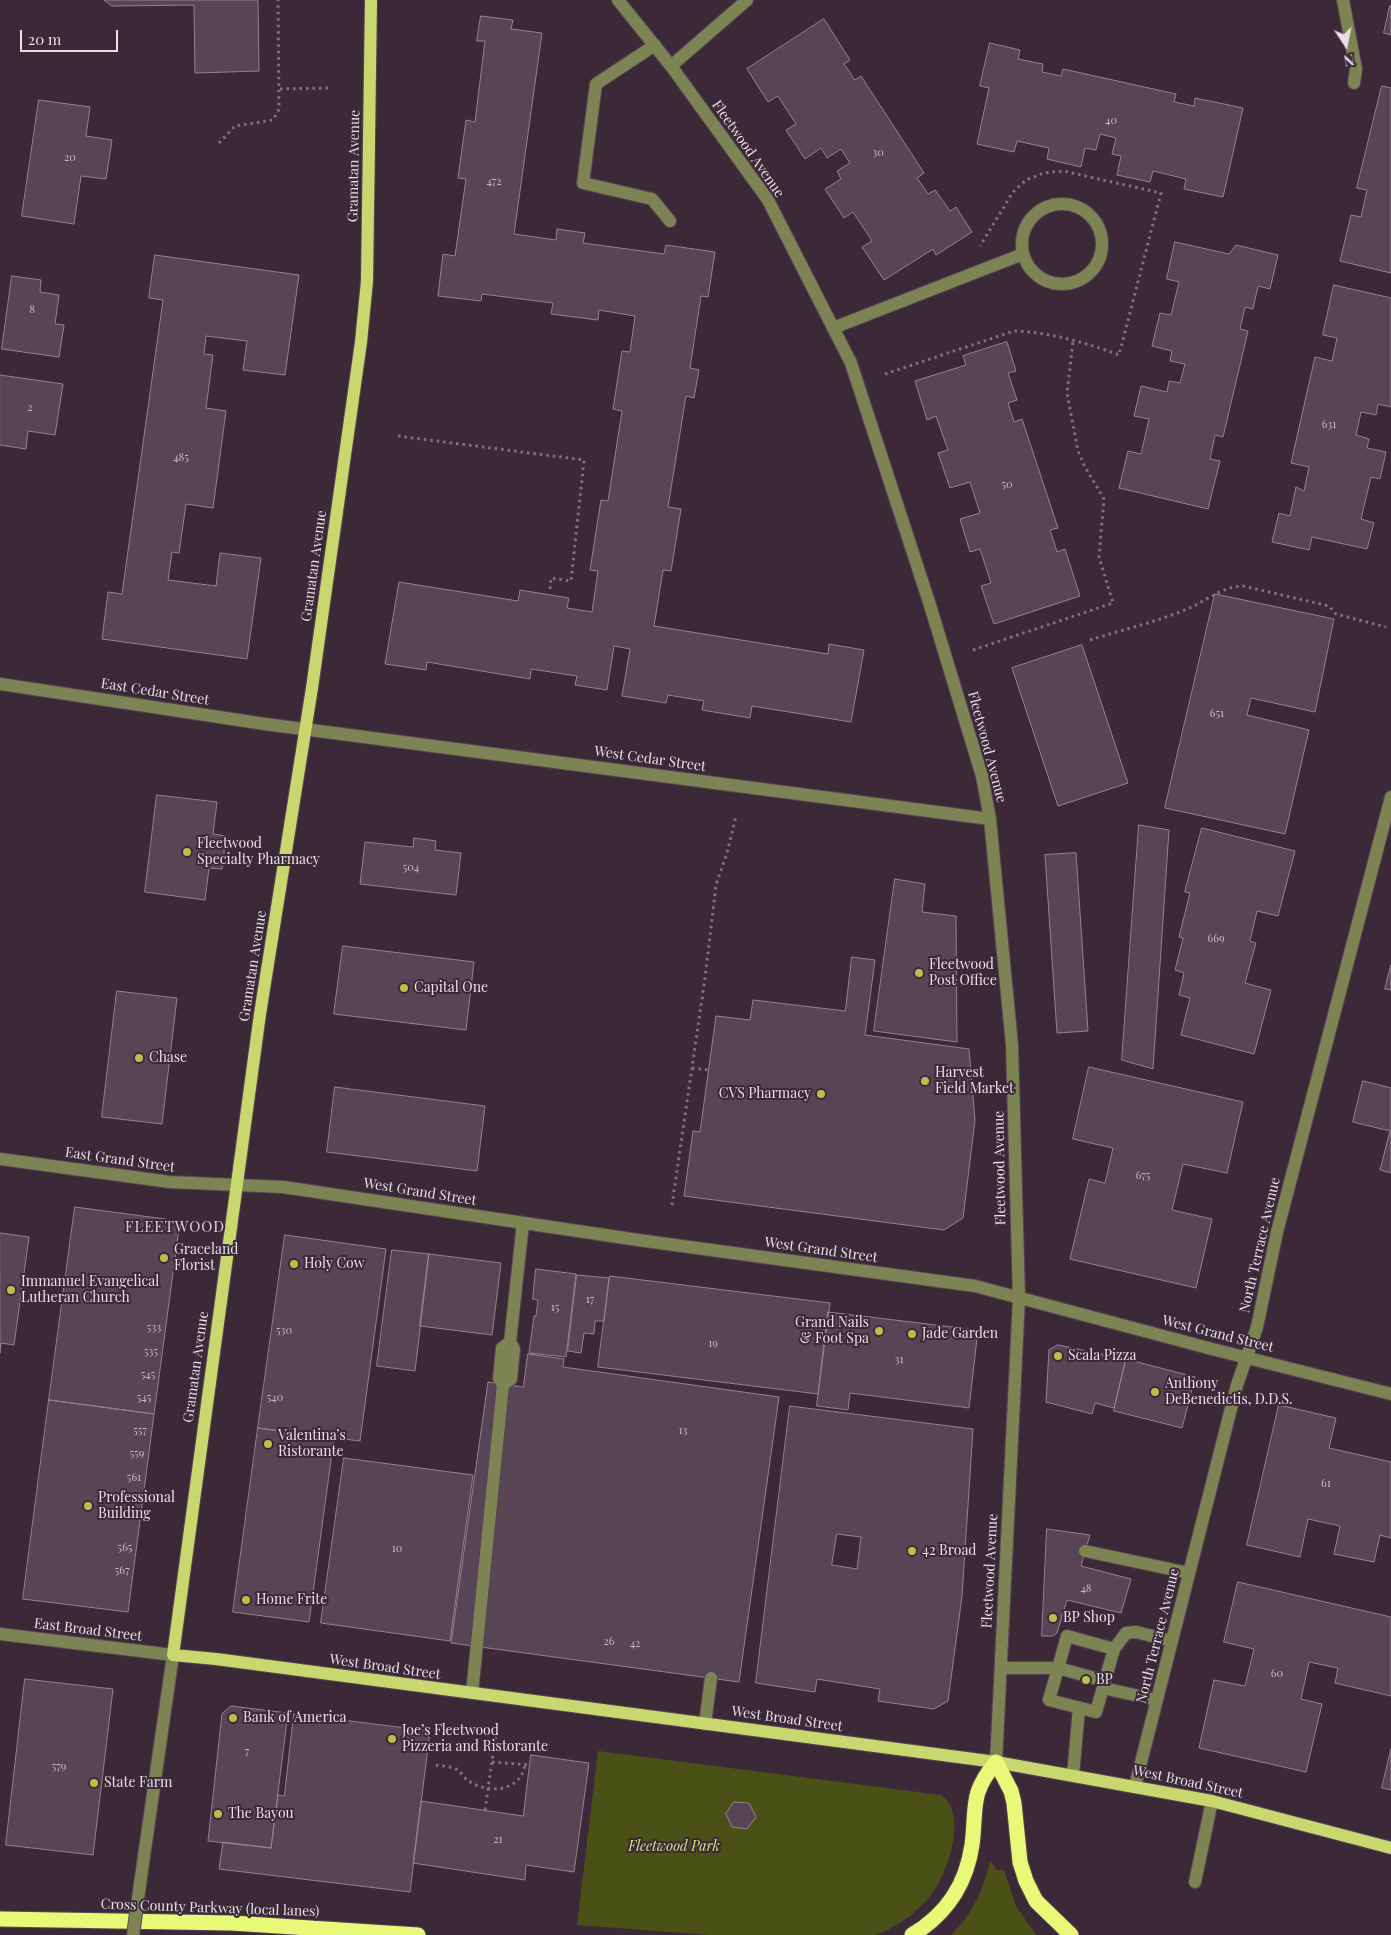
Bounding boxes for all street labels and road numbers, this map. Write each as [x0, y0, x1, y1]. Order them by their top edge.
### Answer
street label: Fleetwood Avenue [708, 97, 788, 201]
street label: Gramatan Avenue [345, 110, 363, 222]
street label: Gramatan Avenue [298, 509, 330, 623]
street label: East Cedar Street [100, 675, 210, 709]
street label: Fleetwood Avenue [964, 689, 1010, 805]
street label: West Cedar Street [593, 743, 707, 775]
street label: Gramatan Avenue [236, 909, 270, 1023]
street label: Fleetwood Avenue [991, 1111, 1009, 1225]
street label: East Grand Street [64, 1144, 176, 1176]
street label: West Grand Street [362, 1175, 478, 1209]
street label: North Terrace Avenue [1236, 1176, 1284, 1314]
street label: West Grand Street [763, 1234, 879, 1266]
street label: Gramatan Avenue [180, 1310, 212, 1424]
street label: West Grand Street [1161, 1312, 1275, 1356]
street label: Fleetwood Avenue [979, 1513, 1001, 1629]
street label: North Terrace Avenue [1133, 1567, 1183, 1705]
street label: East Broad Street [33, 1615, 143, 1645]
street label: West Broad Street [328, 1651, 442, 1683]
street label: West Broad Street [730, 1703, 844, 1735]
street label: West Broad Street [1132, 1762, 1244, 1802]
street label: Cross County Parkway (local lanes) [100, 1896, 320, 1920]

